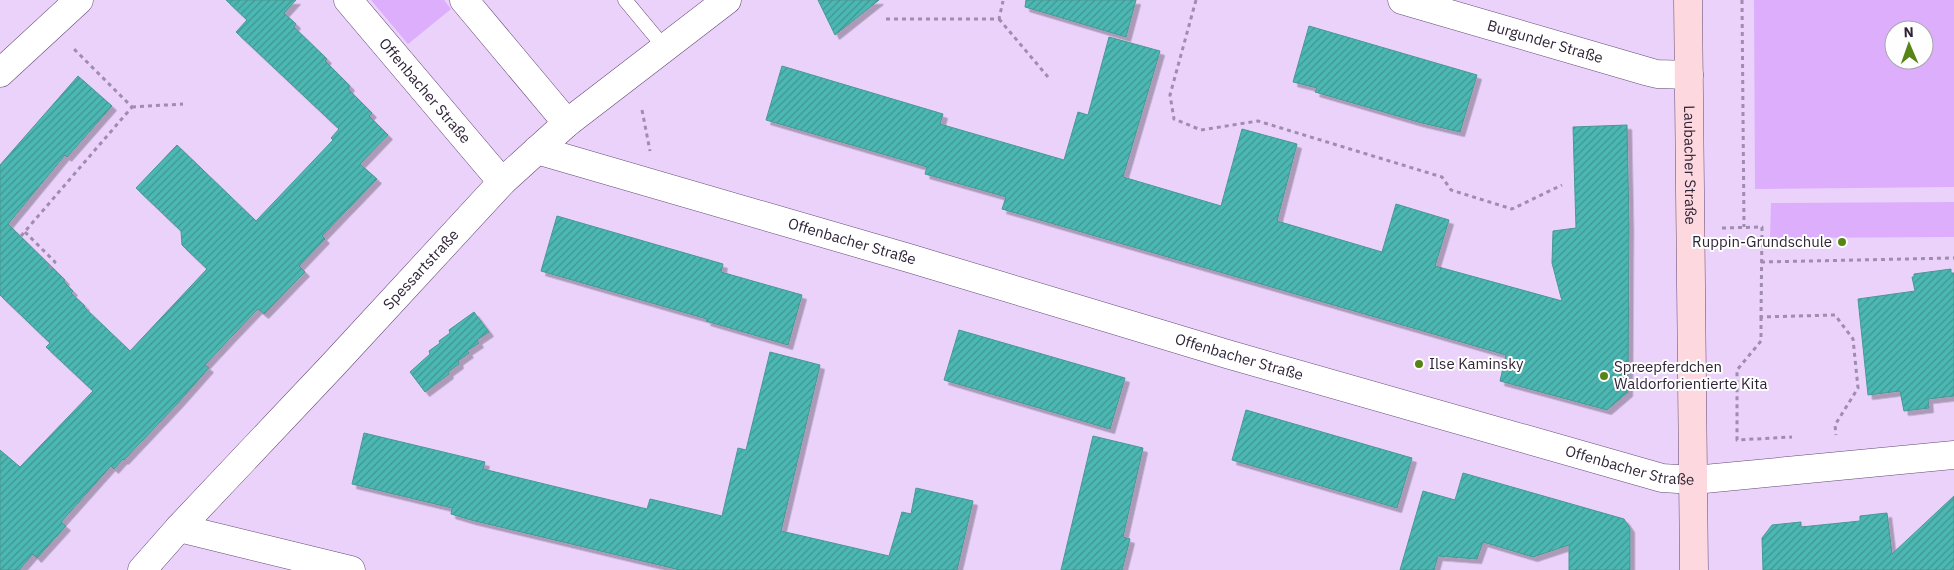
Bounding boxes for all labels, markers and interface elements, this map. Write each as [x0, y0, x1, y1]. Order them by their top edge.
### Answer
street label: Burgunder Straße [1485, 15, 1605, 67]
north arrow [1884, 20, 1934, 70]
text: N [1903, 23, 1914, 41]
street label: Offenbacher Straße [375, 34, 475, 147]
street label: Laubacher Straße [1680, 105, 1700, 225]
street label: Offenbacher Straße [786, 213, 918, 269]
street label: Spessartstraße [379, 225, 463, 314]
place label: Ruppin-Grundschule [1692, 232, 1832, 251]
marker: Ruppin-Grundschule [1836, 236, 1848, 248]
street label: Offenbacher Straße [1173, 329, 1305, 384]
place label: Ilse Kaminsky [1429, 354, 1524, 373]
place label: Spreepferdchen Waldorforientierte Kita [1614, 357, 1768, 393]
marker: Ilse Kaminsky [1413, 358, 1425, 370]
marker: Spreepferdchen Waldorforientierte Kita [1598, 370, 1610, 382]
street label: Offenbacher Straße [1563, 441, 1695, 489]

